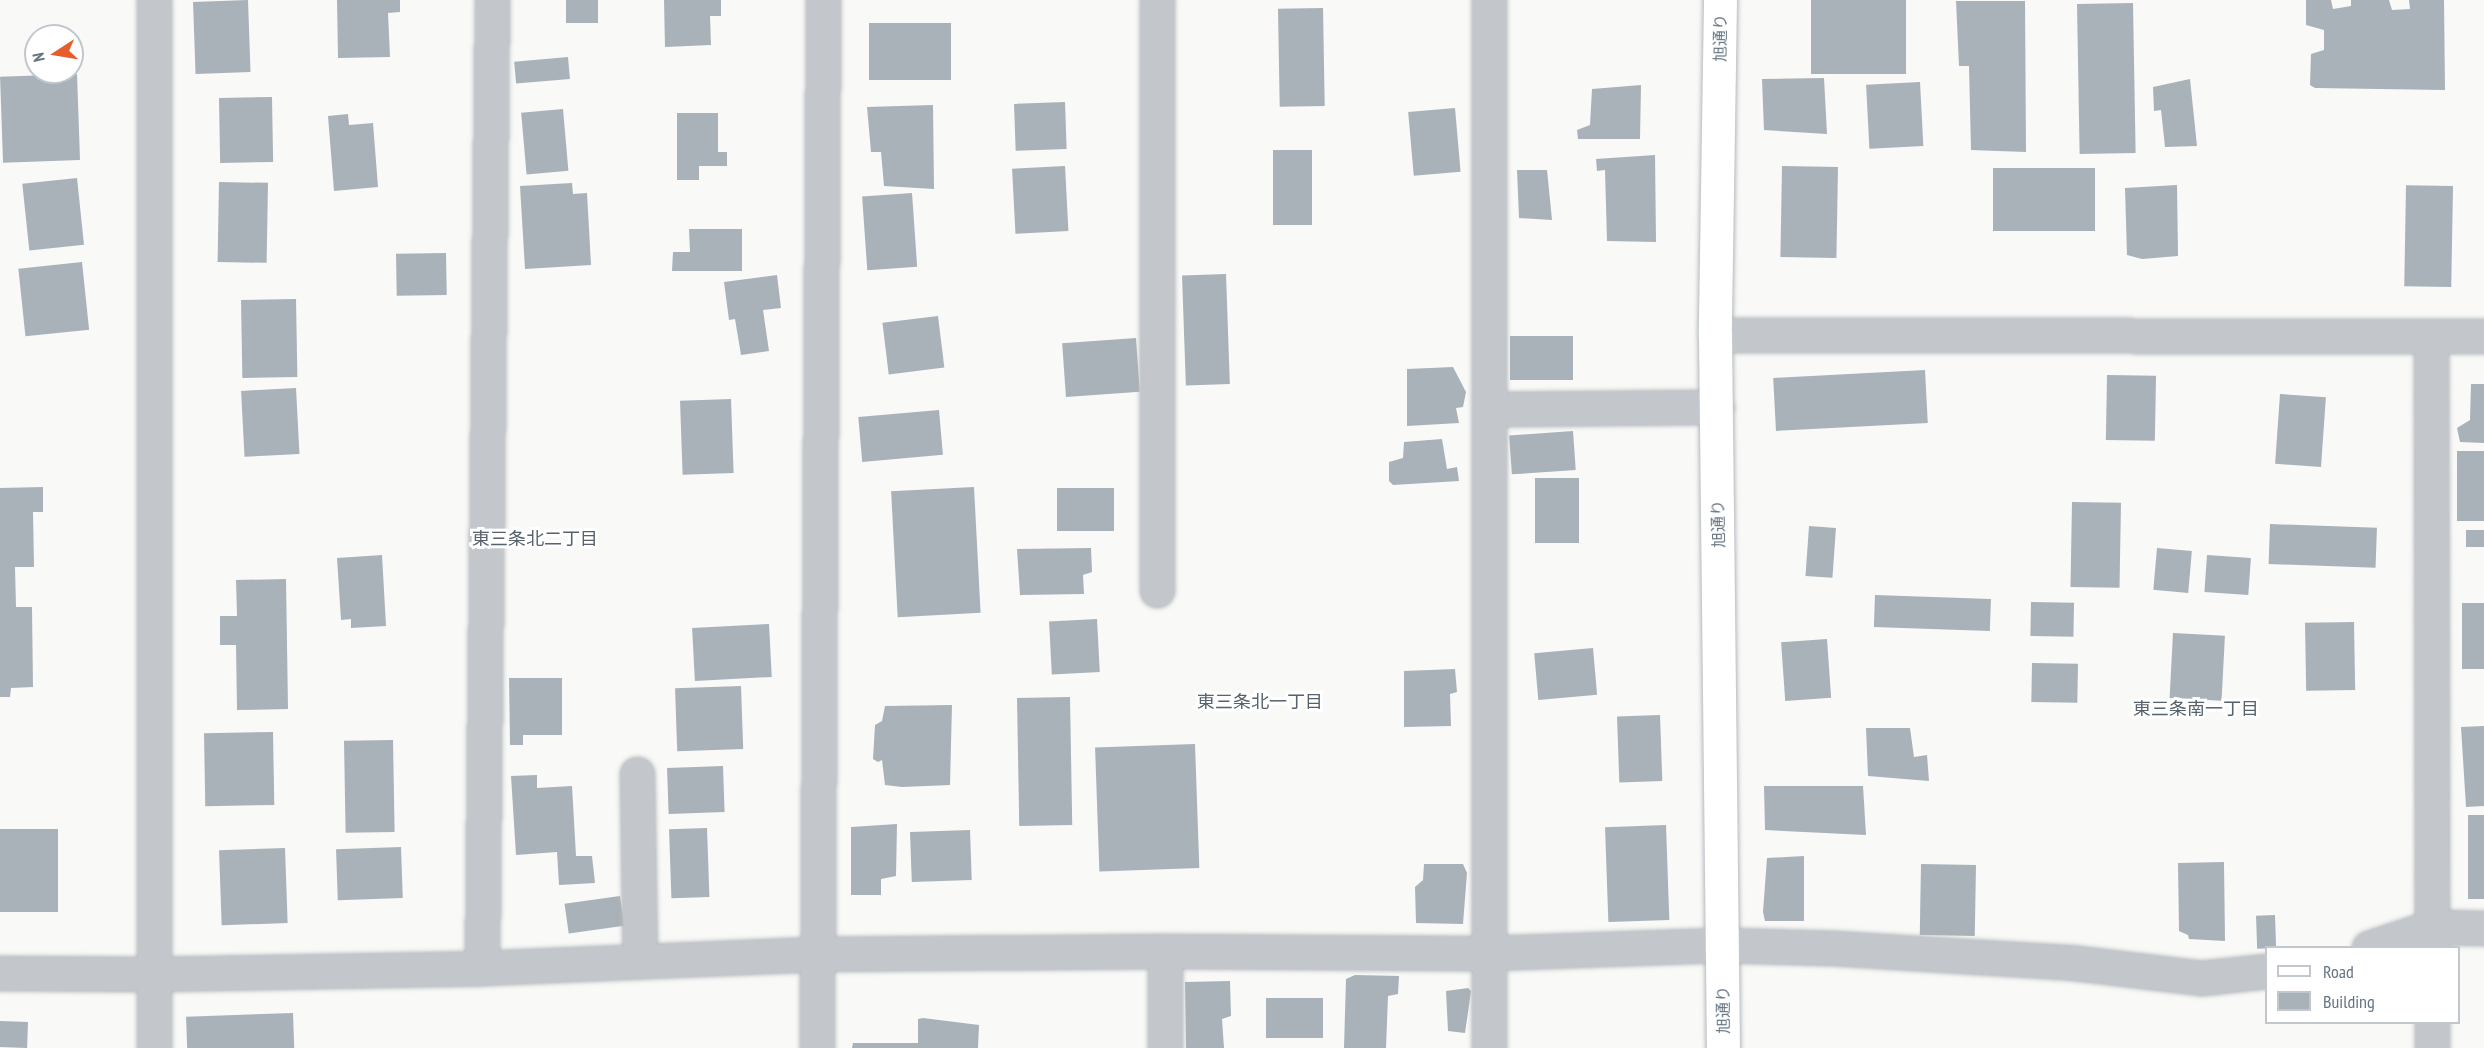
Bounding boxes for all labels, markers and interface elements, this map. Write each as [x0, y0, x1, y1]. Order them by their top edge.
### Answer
street label: 旭通り [1710, 14, 1730, 62]
north arrow [24, 24, 84, 84]
text: N [28, 51, 49, 64]
street label: 旭通り [1708, 500, 1728, 548]
district label: 東三条北二丁目 [472, 528, 598, 550]
district label: 東三条北一丁目 [1197, 691, 1323, 713]
district label: 東三条南一丁目 [2133, 698, 2259, 720]
legend [2265, 946, 2460, 1024]
text: Road [2323, 960, 2354, 983]
street label: 旭通り [1713, 986, 1733, 1034]
text: Building [2323, 990, 2375, 1013]

